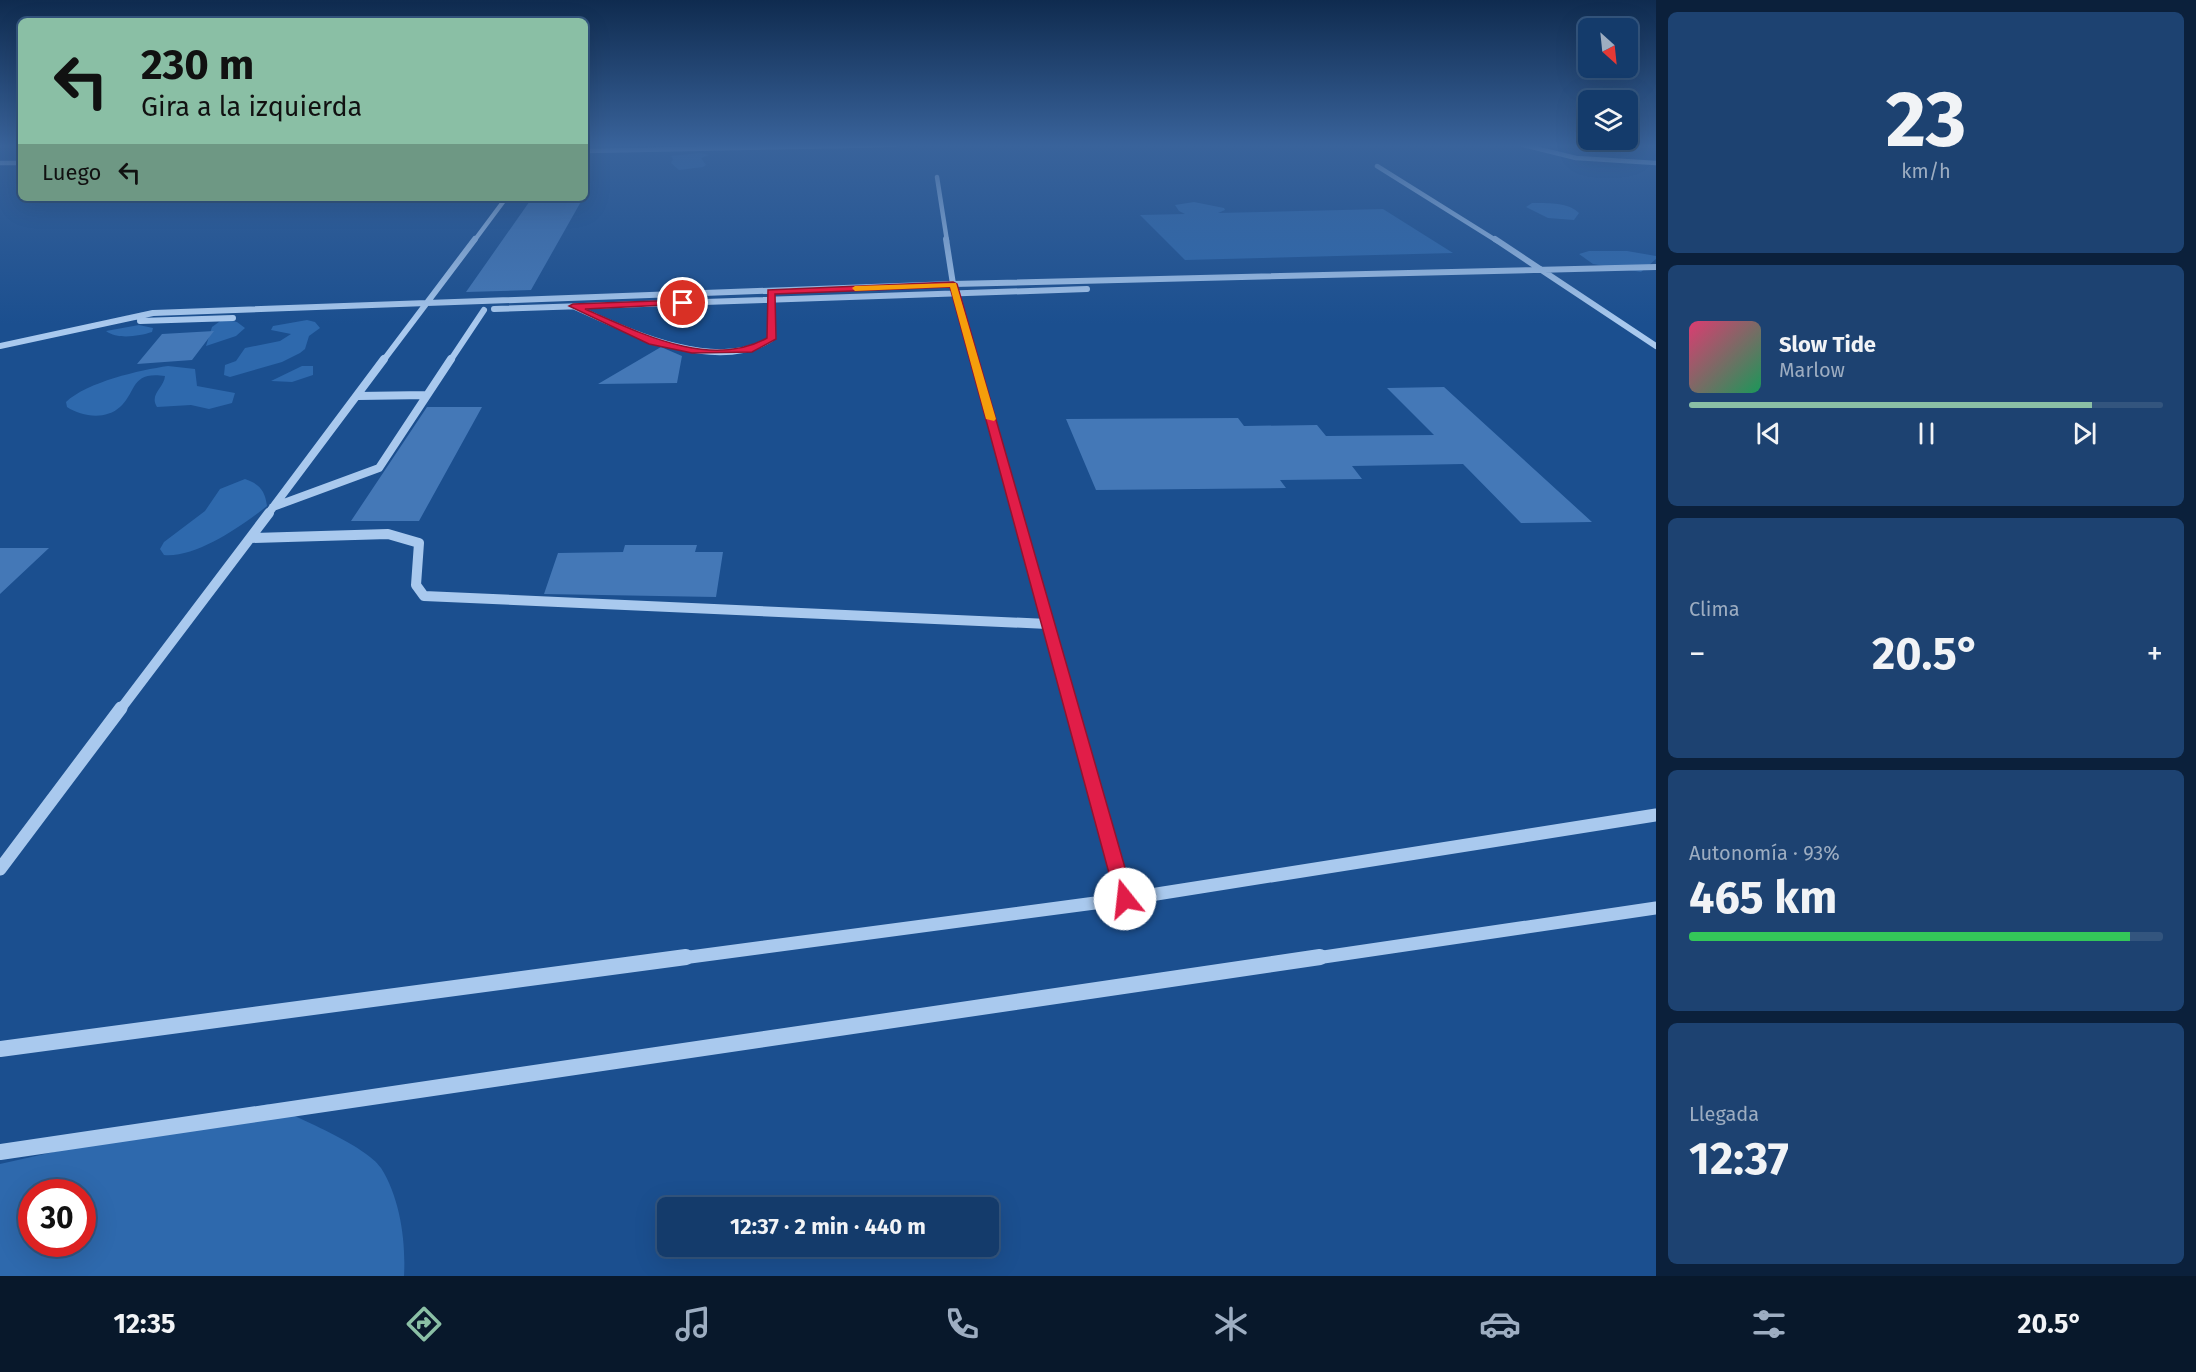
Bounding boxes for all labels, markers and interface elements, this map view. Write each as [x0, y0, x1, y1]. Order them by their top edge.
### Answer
north arrow [1578, 18, 1638, 78]
map controls [1578, 18, 1638, 150]
text: 230 m [141, 40, 254, 90]
icon: left [42, 42, 120, 120]
text: 23 [1886, 73, 1966, 167]
button: layers [1578, 90, 1638, 150]
text: Gira a la izquierda [141, 91, 362, 123]
icon: left [113, 156, 146, 189]
text: Luego [42, 159, 101, 186]
text: km/h [1901, 159, 1951, 183]
pin [657, 277, 708, 328]
icon: arrive [666, 286, 699, 319]
text: Slow Tide [1779, 331, 1876, 358]
text: Marlow [1779, 358, 1845, 382]
icon: previous [1752, 417, 1785, 450]
icon: pause [1910, 417, 1943, 450]
icon: next [2068, 417, 2101, 450]
text: Clima [1689, 597, 1740, 621]
text: 20.5° [1872, 627, 1980, 681]
text: − [1689, 634, 1706, 674]
text: + [2147, 634, 2163, 674]
text: Autonomía · 93% [1689, 841, 1840, 865]
position arrow [1093, 867, 1157, 931]
text: 465 km [1689, 871, 1837, 925]
text: Llegada [1689, 1102, 1759, 1126]
text: 12:37 [1689, 1132, 1789, 1186]
speed limit sign: 30 [18, 1179, 96, 1257]
text: 12:37 · 2 min · 440 m [730, 1213, 926, 1240]
icon: directions [403, 1303, 445, 1345]
icon: music [672, 1303, 714, 1345]
icon: phone [941, 1303, 983, 1345]
icon: climate [1210, 1303, 1252, 1345]
icon: car [1479, 1303, 1521, 1345]
icon: filters [1748, 1303, 1790, 1345]
text: 12:35 [114, 1308, 176, 1340]
text: 20.5° [2018, 1308, 2082, 1340]

